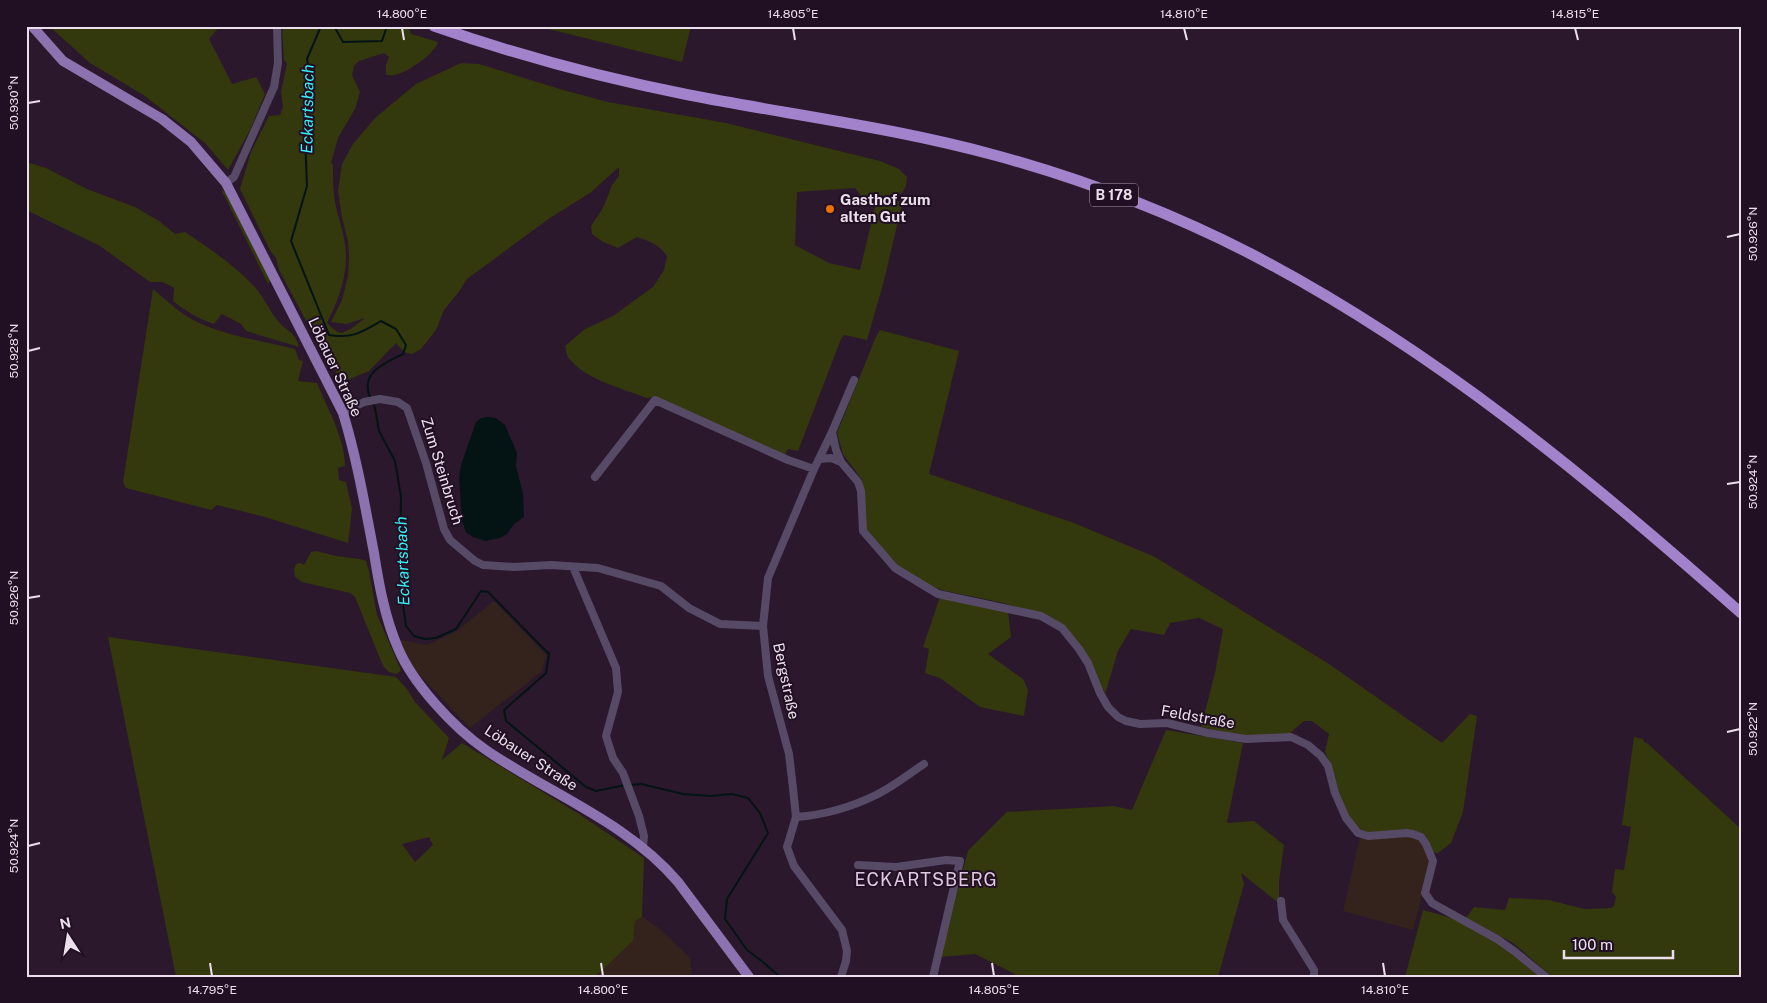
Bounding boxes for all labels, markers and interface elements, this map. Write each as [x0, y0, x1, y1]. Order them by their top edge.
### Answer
text: 14.800°E [377, 7, 427, 21]
text: 14.805°E [768, 7, 818, 21]
text: 14.810°E [1160, 7, 1208, 21]
text: 14.815°E [1551, 7, 1599, 21]
water label: Eckartsbach [297, 64, 318, 154]
text: 50.930°N [7, 76, 21, 130]
road number: B 178 [1090, 184, 1138, 206]
place label: Gasthof zum alten Gut [840, 191, 930, 225]
marker: Gasthof zum alten Gut [824, 203, 836, 215]
text: 50.926°N [1746, 207, 1760, 261]
street label: Löbauer Straße [305, 314, 366, 419]
text: 50.928°N [7, 324, 21, 378]
street label: Zum Steinbruch [418, 415, 467, 527]
text: 50.924°N [1746, 455, 1760, 509]
water label: Eckartsbach [391, 516, 414, 606]
text: 50.926°N [7, 571, 21, 625]
street label: Bergstraße [770, 641, 803, 721]
street label: Feldstraße [1160, 702, 1236, 731]
text: 50.922°N [1746, 702, 1760, 756]
street label: Löbauer Straße [482, 721, 581, 794]
text: 50.924°N [7, 819, 21, 873]
district label: ECKARTSBERG [854, 869, 998, 890]
north arrow [42, 910, 92, 960]
text: N [58, 914, 72, 932]
scale bar [1564, 928, 1673, 960]
text: 100 m [1572, 936, 1613, 953]
text: 14.795°E [187, 983, 237, 997]
text: 14.800°E [578, 983, 628, 997]
text: 14.805°E [969, 983, 1019, 997]
text: 14.810°E [1361, 983, 1409, 997]

